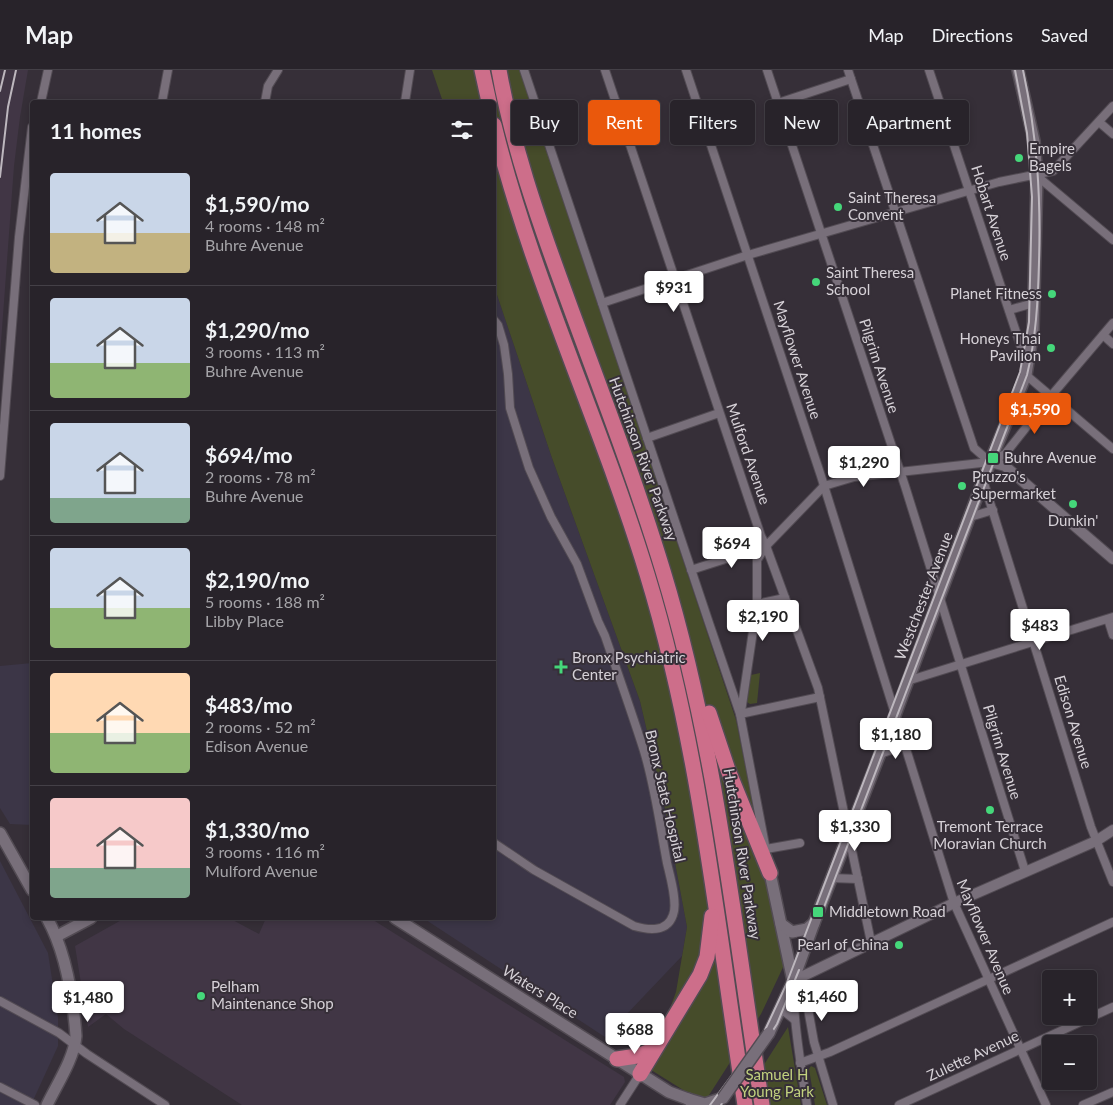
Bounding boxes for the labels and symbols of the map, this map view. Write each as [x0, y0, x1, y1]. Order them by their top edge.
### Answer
place label: Empire Bagels [1029, 139, 1075, 174]
marker: Empire Bagels [1013, 152, 1025, 164]
street label: Hobart Avenue [968, 163, 1016, 263]
place label: Saint Theresa Convent [848, 188, 936, 223]
marker: Saint Theresa Convent [832, 201, 844, 213]
place label: Saint Theresa School [826, 263, 914, 298]
pin: $931 [644, 270, 704, 313]
marker: Saint Theresa School [810, 276, 822, 288]
place label: Planet Fitness [950, 284, 1042, 302]
marker: Planet Fitness [1046, 288, 1058, 300]
street label: Mayflower Avenue [770, 298, 826, 421]
street label: Pilgrim Avenue [856, 316, 904, 415]
place label: Honeys Thai Pavilion [960, 329, 1041, 364]
marker: Honeys Thai Pavilion [1045, 342, 1057, 354]
street label: Hutchinson River Parkway [606, 374, 682, 543]
pin: $1,590 [994, 392, 1076, 435]
street label: Mulford Avenue [723, 401, 775, 507]
pin: $1,290 [823, 446, 905, 488]
place label: Buhre Avenue [1004, 448, 1096, 466]
marker: Buhre Avenue [986, 451, 1000, 465]
place label: Pruzzo's Supermarket [972, 467, 1056, 502]
marker: Pruzzo's Supermarket [956, 480, 968, 492]
marker: Dunkin' [1067, 498, 1079, 510]
place label: Dunkin' [1048, 511, 1098, 529]
pin: $694 [702, 526, 762, 569]
street label: Westchester Avenue [890, 529, 956, 662]
pin: $2,190 [722, 600, 804, 642]
pin: $483 [1010, 608, 1070, 651]
place label: Bronx Psychiatric Center [572, 648, 686, 683]
marker: Bronx Psychiatric Center [554, 660, 568, 674]
street label: Edison Avenue [1051, 673, 1097, 771]
street label: Pilgrim Avenue [980, 702, 1026, 801]
pin: $1,180 [855, 718, 937, 760]
street label: Bronx State Hospital [642, 728, 690, 864]
street label: Hutchinson River Parkway [721, 767, 765, 941]
marker: Tremont Terrace Moravian Church [984, 804, 996, 816]
pin: $1,330 [814, 810, 896, 852]
place label: Tremont Terrace Moravian Church [933, 817, 1047, 852]
street label: Mayflower Avenue [953, 876, 1018, 997]
place label: Middletown Road [829, 902, 946, 920]
marker: Middletown Road [811, 905, 825, 919]
place label: Pearl of China [797, 935, 889, 953]
marker: Pearl of China [893, 939, 905, 951]
street label: Waters Place [499, 961, 582, 1022]
place label: Pelham Maintenance Shop [211, 977, 334, 1012]
pin: $1,480 [47, 980, 129, 1023]
pin: $1,460 [781, 980, 863, 1022]
marker: Pelham Maintenance Shop [195, 990, 207, 1002]
pin: $688 [605, 1012, 665, 1055]
street label: Zulette Avenue [924, 1026, 1022, 1084]
park label: Samuel H Young Park [740, 1065, 814, 1100]

